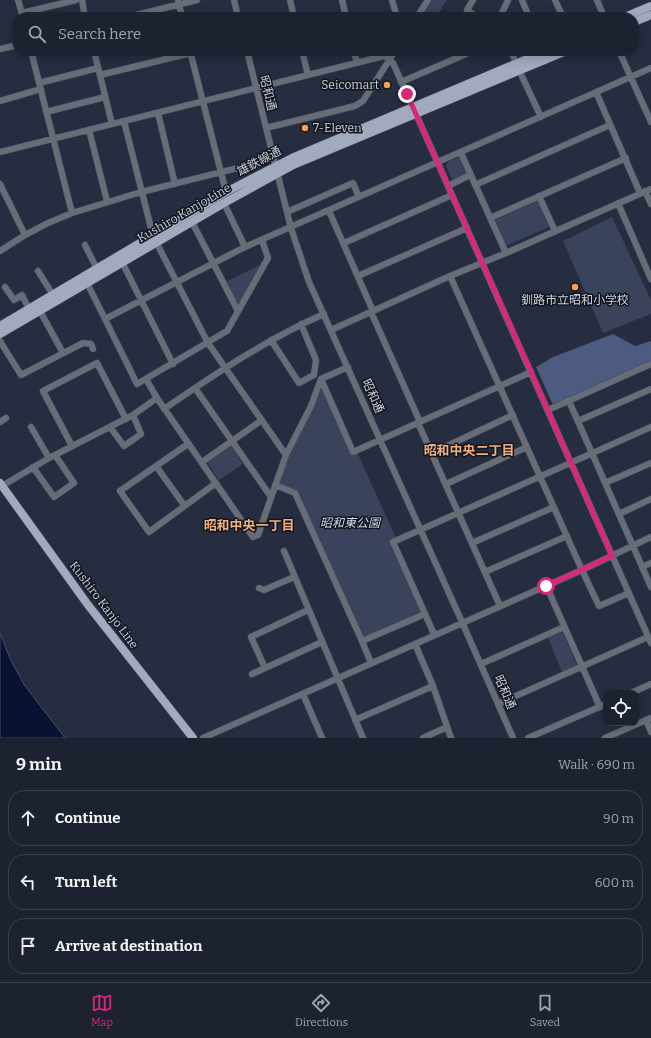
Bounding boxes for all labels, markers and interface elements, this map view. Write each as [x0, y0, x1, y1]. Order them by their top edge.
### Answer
search box [12, 12, 639, 56]
icon: search [26, 23, 48, 45]
text: Search here [58, 25, 141, 43]
street label: 昭和通 [257, 74, 279, 112]
place label: Seicomart [321, 78, 380, 92]
marker: Seicomart [382, 80, 392, 90]
route end [398, 85, 416, 103]
place label: 7-Eleven [313, 121, 362, 135]
marker: 7-Eleven [300, 123, 310, 133]
street label: 雄鉄線通 [235, 144, 283, 178]
street label: Kushiro Kanjo Line [135, 181, 233, 245]
marker: 釧路市立昭和小学校 [570, 282, 580, 292]
place label: 釧路市立昭和小学校 [521, 293, 629, 307]
street label: 昭和通 [359, 377, 387, 415]
district label: 昭和中央二丁目 [423, 443, 515, 458]
park label: 昭和東公園 [320, 516, 382, 530]
district label: 昭和中央一丁目 [203, 518, 295, 533]
street label: Kushiro Kanjo Line [67, 559, 141, 651]
route start [537, 577, 555, 595]
street label: 昭和通 [492, 673, 518, 711]
map controls [603, 690, 639, 726]
button: locate [603, 690, 639, 726]
text: 9 min [16, 754, 62, 775]
text: Walk · 690 m [558, 757, 635, 772]
icon: ahead [17, 807, 39, 829]
text: Continue [55, 809, 121, 827]
text: 90 m [603, 811, 634, 826]
icon: left [17, 871, 39, 893]
text: Turn left [55, 873, 117, 891]
text: 600 m [595, 875, 634, 890]
icon: arrive [17, 935, 39, 957]
text: Arrive at destination [55, 937, 202, 955]
tab: Map [91, 992, 113, 1029]
tab: Directions [295, 992, 348, 1029]
tab: Saved [530, 992, 560, 1029]

